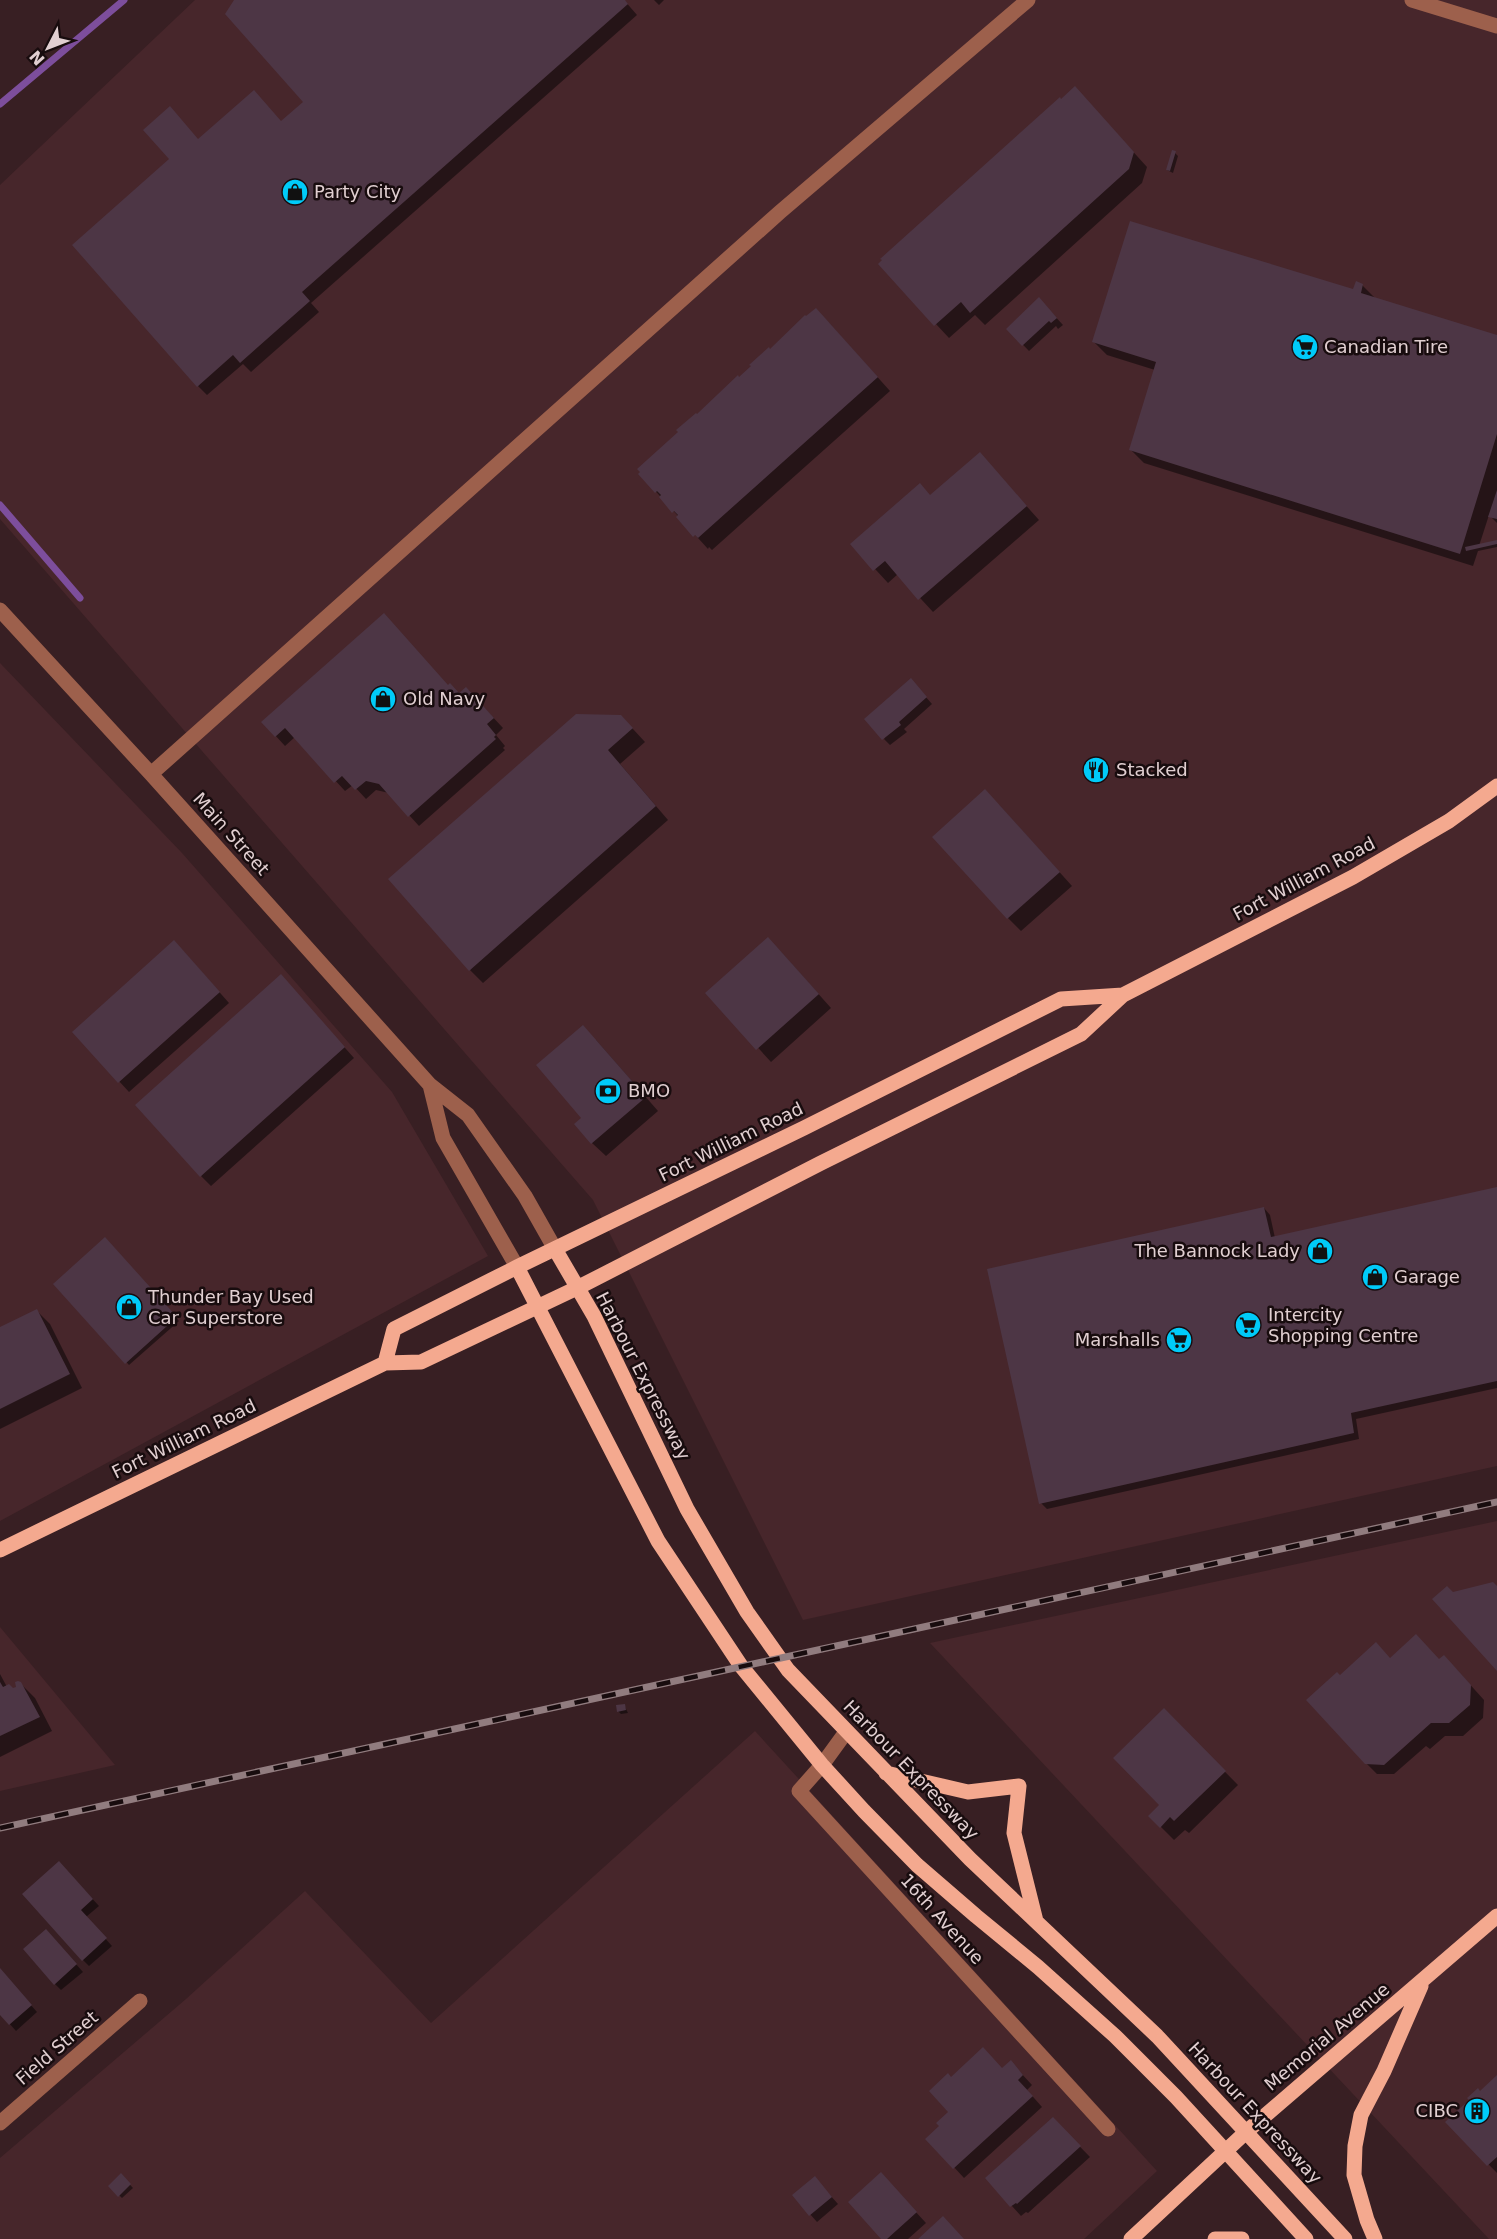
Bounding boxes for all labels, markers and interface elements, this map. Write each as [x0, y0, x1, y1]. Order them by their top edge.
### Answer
north arrow [18, 18, 78, 78]
text: N [26, 46, 49, 69]
shop icon: Party City [280, 177, 310, 207]
place label: Party City [314, 181, 402, 202]
supermarket icon: Canadian Tire [1290, 332, 1320, 362]
place label: Canadian Tire [1324, 336, 1448, 357]
shop icon: Old Navy [368, 684, 398, 714]
place label: Old Navy [403, 688, 485, 709]
restaurant icon: Stacked [1081, 755, 1111, 785]
place label: Stacked [1116, 759, 1188, 780]
street label: Main Street [189, 788, 274, 879]
street label: Fort William Road [1229, 832, 1378, 925]
bank icon: BMO [593, 1076, 623, 1106]
place label: BMO [628, 1080, 670, 1101]
street label: Fort William Road [655, 1098, 806, 1186]
shop icon: The Bannock Lady [1305, 1236, 1335, 1266]
place label: The Bannock Lady [1133, 1240, 1300, 1261]
shop icon: Garage [1360, 1262, 1390, 1292]
place label: Garage [1394, 1266, 1460, 1287]
place label: Thunder Bay Used Car Superstore [147, 1286, 314, 1328]
street label: Harbour Expressway [592, 1288, 695, 1464]
shop icon: Thunder Bay Used Car Superstore [114, 1292, 144, 1322]
place label: Intercity Shopping Centre [1268, 1304, 1418, 1346]
supermarket icon: Intercity Shopping Centre [1233, 1310, 1263, 1340]
supermarket icon: Marshalls [1164, 1325, 1194, 1355]
place label: Marshalls [1075, 1329, 1160, 1350]
street label: Fort William Road [108, 1395, 259, 1483]
street label: Harbour Expressway [839, 1696, 984, 1844]
street label: 16th Avenue [896, 1869, 988, 1968]
street label: Memorial Avenue [1260, 1978, 1393, 2095]
street label: Field Street [11, 2006, 102, 2089]
street label: Harbour Expressway [1184, 2038, 1327, 2188]
building icon: CIBC [1462, 2096, 1492, 2126]
place label: CIBC [1416, 2100, 1458, 2121]

